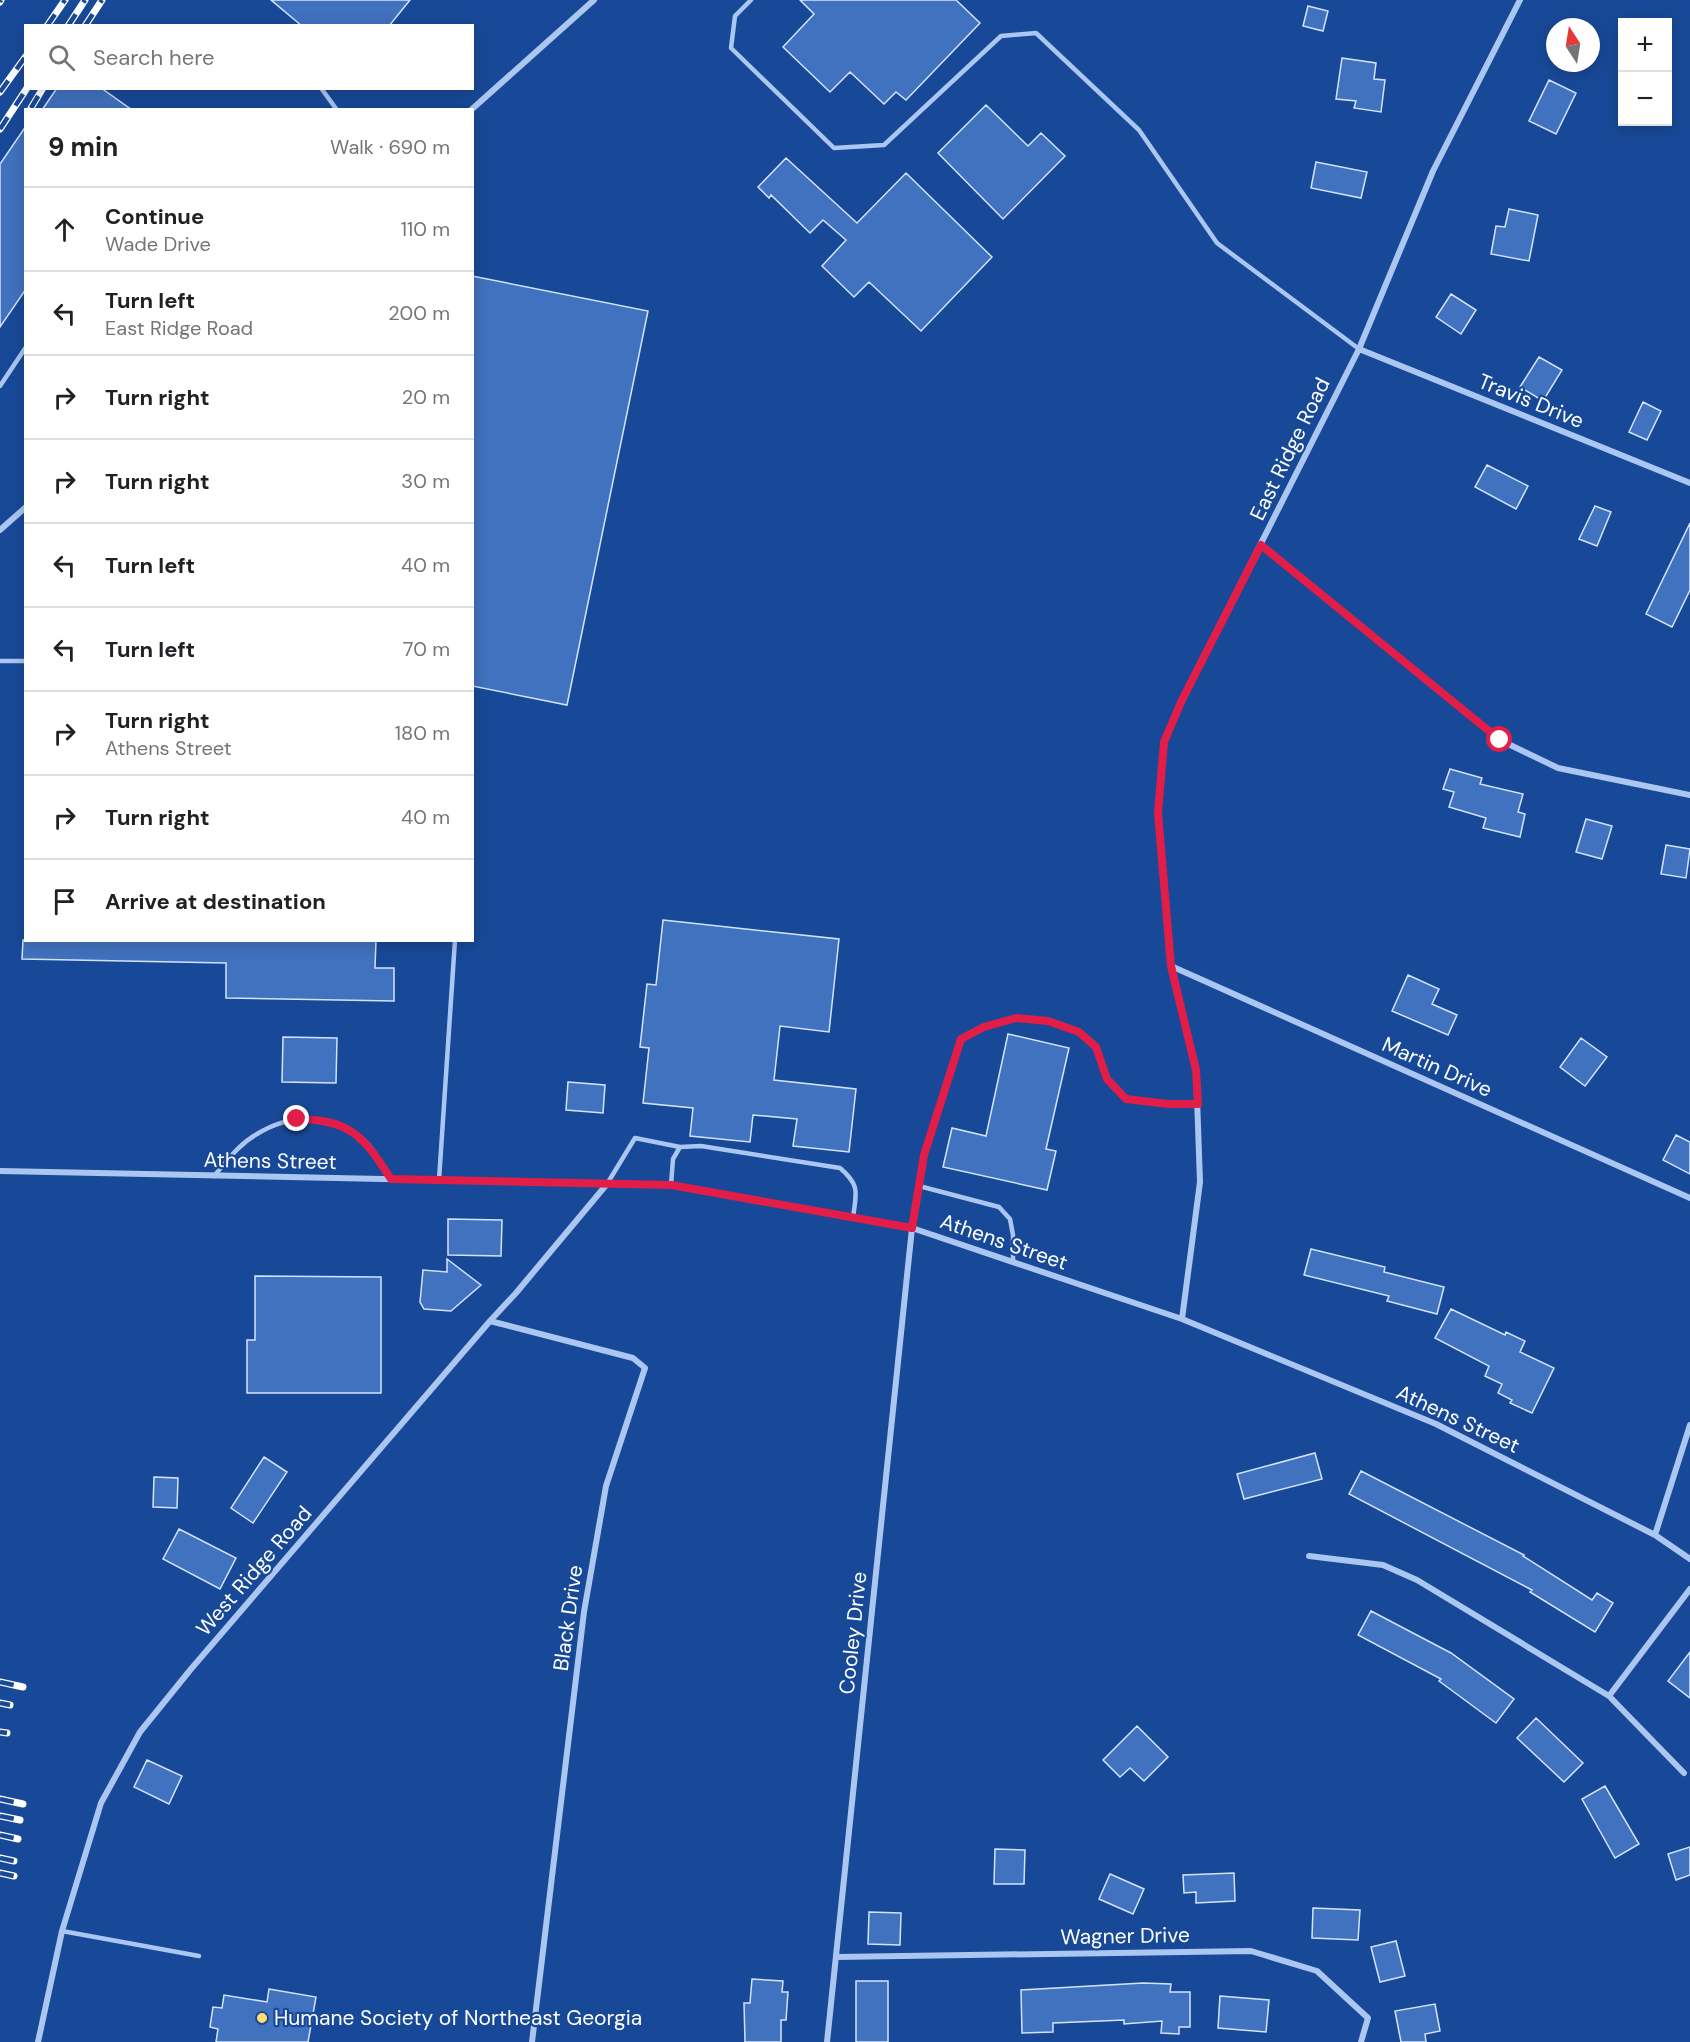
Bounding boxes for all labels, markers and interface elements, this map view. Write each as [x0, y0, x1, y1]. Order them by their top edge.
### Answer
north arrow [1546, 18, 1600, 72]
map controls [1618, 18, 1672, 126]
button: + [1618, 18, 1672, 72]
search box [24, 24, 474, 90]
icon: search [45, 41, 78, 74]
text: Search here [93, 43, 214, 72]
button: − [1618, 72, 1672, 126]
text: 9 min [48, 130, 118, 164]
text: Walk · 690 m [330, 134, 450, 160]
text: Continue [105, 202, 204, 231]
icon: ahead [48, 213, 81, 246]
text: 110 m [401, 216, 450, 242]
text: Wade Drive [105, 231, 211, 257]
text: Turn left [105, 286, 195, 315]
icon: left [48, 297, 81, 330]
text: 200 m [388, 300, 450, 326]
text: East Ridge Road [105, 315, 253, 341]
street label: Travis Drive [1474, 367, 1588, 435]
street label: East Ridge Road [1243, 373, 1337, 525]
icon: right [48, 381, 81, 414]
text: Turn right [105, 383, 210, 412]
text: 20 m [402, 384, 450, 410]
icon: right [48, 465, 81, 498]
text: Turn right [105, 467, 210, 496]
text: 30 m [401, 468, 450, 494]
icon: left [48, 549, 81, 582]
text: Turn left [105, 551, 195, 580]
text: 40 m [401, 552, 450, 578]
icon: left [48, 633, 81, 666]
text: Turn left [105, 635, 195, 664]
text: 70 m [403, 636, 450, 662]
text: Turn right [105, 706, 210, 735]
icon: right [48, 717, 81, 750]
text: 180 m [395, 720, 450, 746]
route start [1486, 726, 1512, 752]
text: Athens Street [105, 735, 232, 761]
icon: right [48, 801, 81, 834]
text: Turn right [105, 803, 210, 832]
text: 40 m [401, 804, 450, 830]
icon: arrive [48, 885, 81, 918]
text: Arrive at destination [105, 887, 326, 916]
street label: Martin Drive [1378, 1030, 1496, 1104]
route end [283, 1105, 309, 1131]
street label: Athens Street [203, 1146, 337, 1176]
street label: Athens Street [937, 1207, 1071, 1277]
street label: Athens Street [1392, 1378, 1524, 1460]
street label: West Ridge Road [190, 1500, 318, 1642]
street label: Black Drive [547, 1563, 589, 1673]
street label: Cooley Drive [833, 1570, 873, 1696]
street label: Wagner Drive [1060, 1921, 1190, 1951]
place label: Humane Society of Northeast Georgia [274, 2004, 642, 2032]
marker: Humane Society of Northeast Georgia [255, 2011, 269, 2025]

